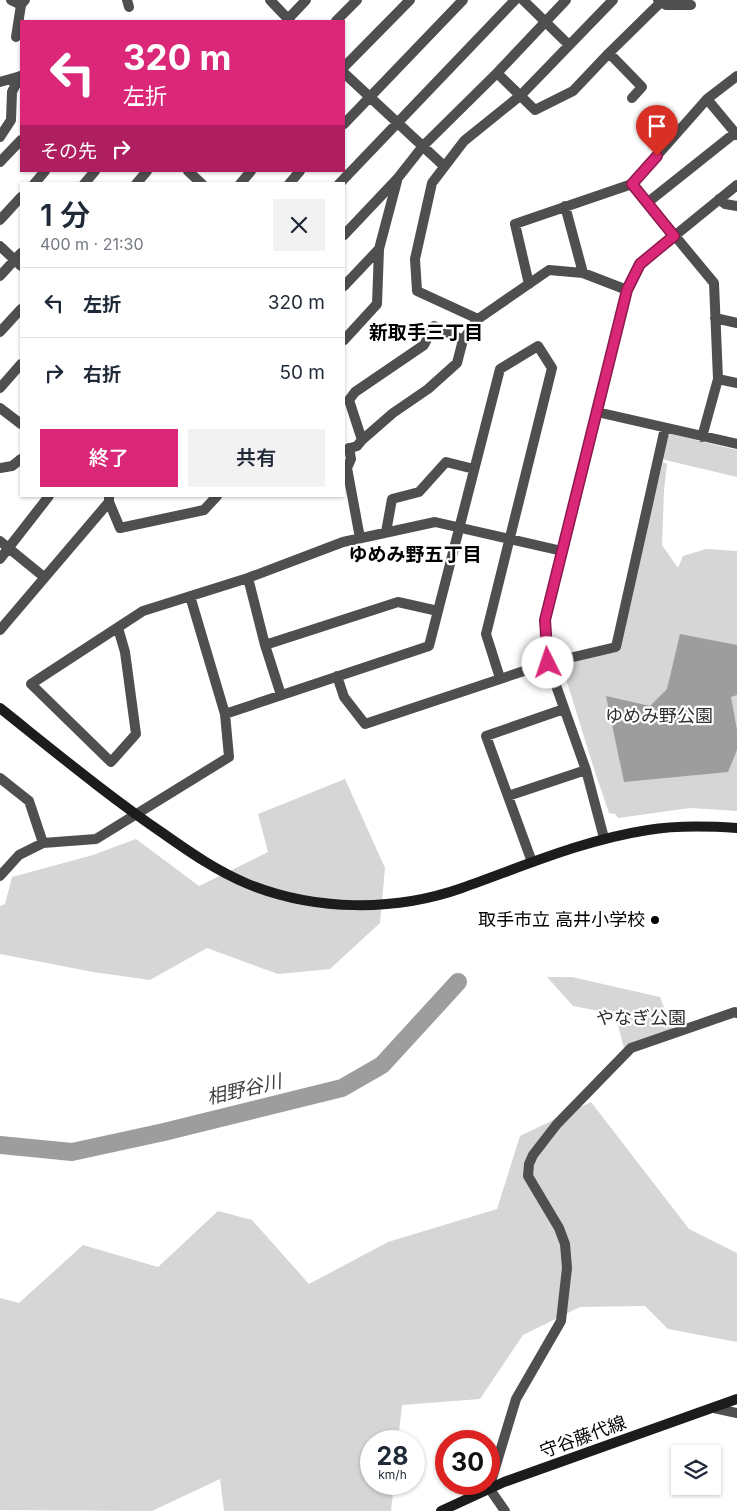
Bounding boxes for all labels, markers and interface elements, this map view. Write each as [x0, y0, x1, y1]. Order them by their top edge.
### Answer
text: 320 m [123, 36, 231, 78]
icon: left [40, 40, 105, 105]
text: 左折 [123, 83, 167, 109]
pin [636, 105, 678, 156]
icon: arrive [643, 112, 671, 140]
icon: right [107, 135, 135, 163]
text: その先 [40, 140, 97, 163]
text: 1 分 [40, 197, 90, 233]
button: close [273, 199, 325, 251]
text: 400 m · 21:30 [40, 234, 144, 254]
icon: left [40, 289, 68, 317]
text: 320 m [268, 291, 325, 314]
text: 左折 [83, 293, 121, 316]
district label: 新取手三丁目 [369, 321, 483, 344]
icon: right [40, 359, 68, 387]
text: 50 m [279, 361, 325, 384]
text: 右折 [83, 363, 121, 386]
button: 終了 [40, 429, 178, 487]
button: 共有 [188, 429, 325, 487]
district label: ゆめみ野五丁目 [348, 543, 482, 566]
position arrow [521, 636, 573, 688]
park label: ゆめみ野公園 [605, 705, 713, 726]
place label: 取手市立 高井小学校 [478, 909, 645, 930]
marker: 取手市立 高井小学校 [649, 914, 661, 926]
park label: やなぎ公園 [596, 1007, 686, 1028]
water label: 相野谷川 [204, 1069, 286, 1109]
street label: 守谷藤代線 [537, 1411, 629, 1462]
speed limit sign: 30 [435, 1430, 500, 1495]
text: 28 [376, 1441, 409, 1471]
map controls [671, 1445, 721, 1495]
button: layers [671, 1445, 721, 1495]
text: km/h [378, 1467, 407, 1482]

